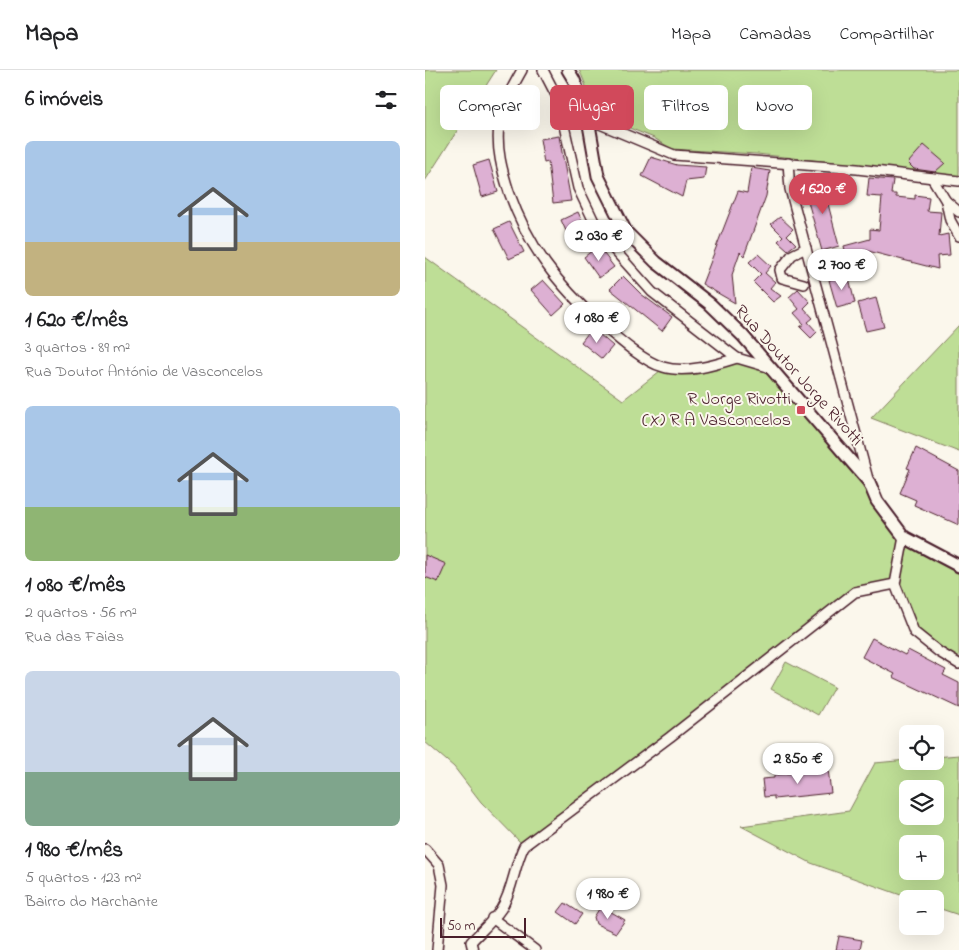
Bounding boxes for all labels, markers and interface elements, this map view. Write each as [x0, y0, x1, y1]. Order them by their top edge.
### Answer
text: Mapa [25, 17, 79, 52]
text: Mapa [671, 22, 711, 48]
text: Camadas [739, 22, 812, 48]
text: Compartilhar [840, 22, 934, 48]
text: 6 imóveis [25, 85, 103, 115]
chip: Comprar [440, 85, 540, 130]
chip: Alugar [550, 85, 634, 130]
chip: Filtros [644, 85, 728, 130]
chip: Novo [738, 85, 812, 130]
icon: filters [372, 86, 400, 114]
pin: 1 620 € [777, 172, 869, 215]
icon: home [168, 174, 258, 264]
text: 1 620 € [800, 177, 846, 201]
pin: 2 030 € [553, 220, 645, 262]
text: 2 030 € [575, 224, 623, 248]
pin: 2 700 € [796, 248, 888, 291]
text: 2 700 € [818, 253, 866, 277]
street label: Rua Doutor Jorge Rivotti [727, 300, 869, 453]
pin: 1 080 € [551, 302, 643, 344]
text: 1 620 €/mês [25, 306, 128, 336]
text: 1 080 € [575, 306, 619, 330]
text: 3 quartos · 89 m² [25, 336, 130, 360]
text: Rua Doutor António de Vasconcelos [25, 360, 263, 384]
place label: R Jorge Rivotti (X) R A Vasconcelos [642, 387, 791, 434]
marker: R Jorge Rivotti (X) R A Vasconcelos [795, 404, 807, 416]
icon: home [168, 439, 258, 529]
text: 1 080 €/mês [25, 571, 126, 601]
text: 2 quartos · 56 m² [25, 601, 137, 625]
text: Rua das Faias [25, 625, 124, 649]
icon: home [168, 704, 258, 794]
map controls [899, 725, 944, 935]
button: locate [899, 725, 944, 770]
pin: 2 850 € [752, 742, 844, 785]
text: 2 850 € [773, 747, 823, 771]
button: layers [899, 780, 944, 825]
button: + [899, 835, 944, 880]
text: 1 980 €/mês [25, 836, 123, 866]
text: 5 quartos · 123 m² [25, 866, 142, 890]
pin: 1 980 € [562, 878, 654, 920]
text: 1 980 € [587, 882, 629, 906]
text: Bairro do Marchante [25, 890, 158, 914]
button: − [899, 890, 944, 935]
scale bar [440, 915, 526, 938]
text: 50 m [447, 916, 475, 937]

